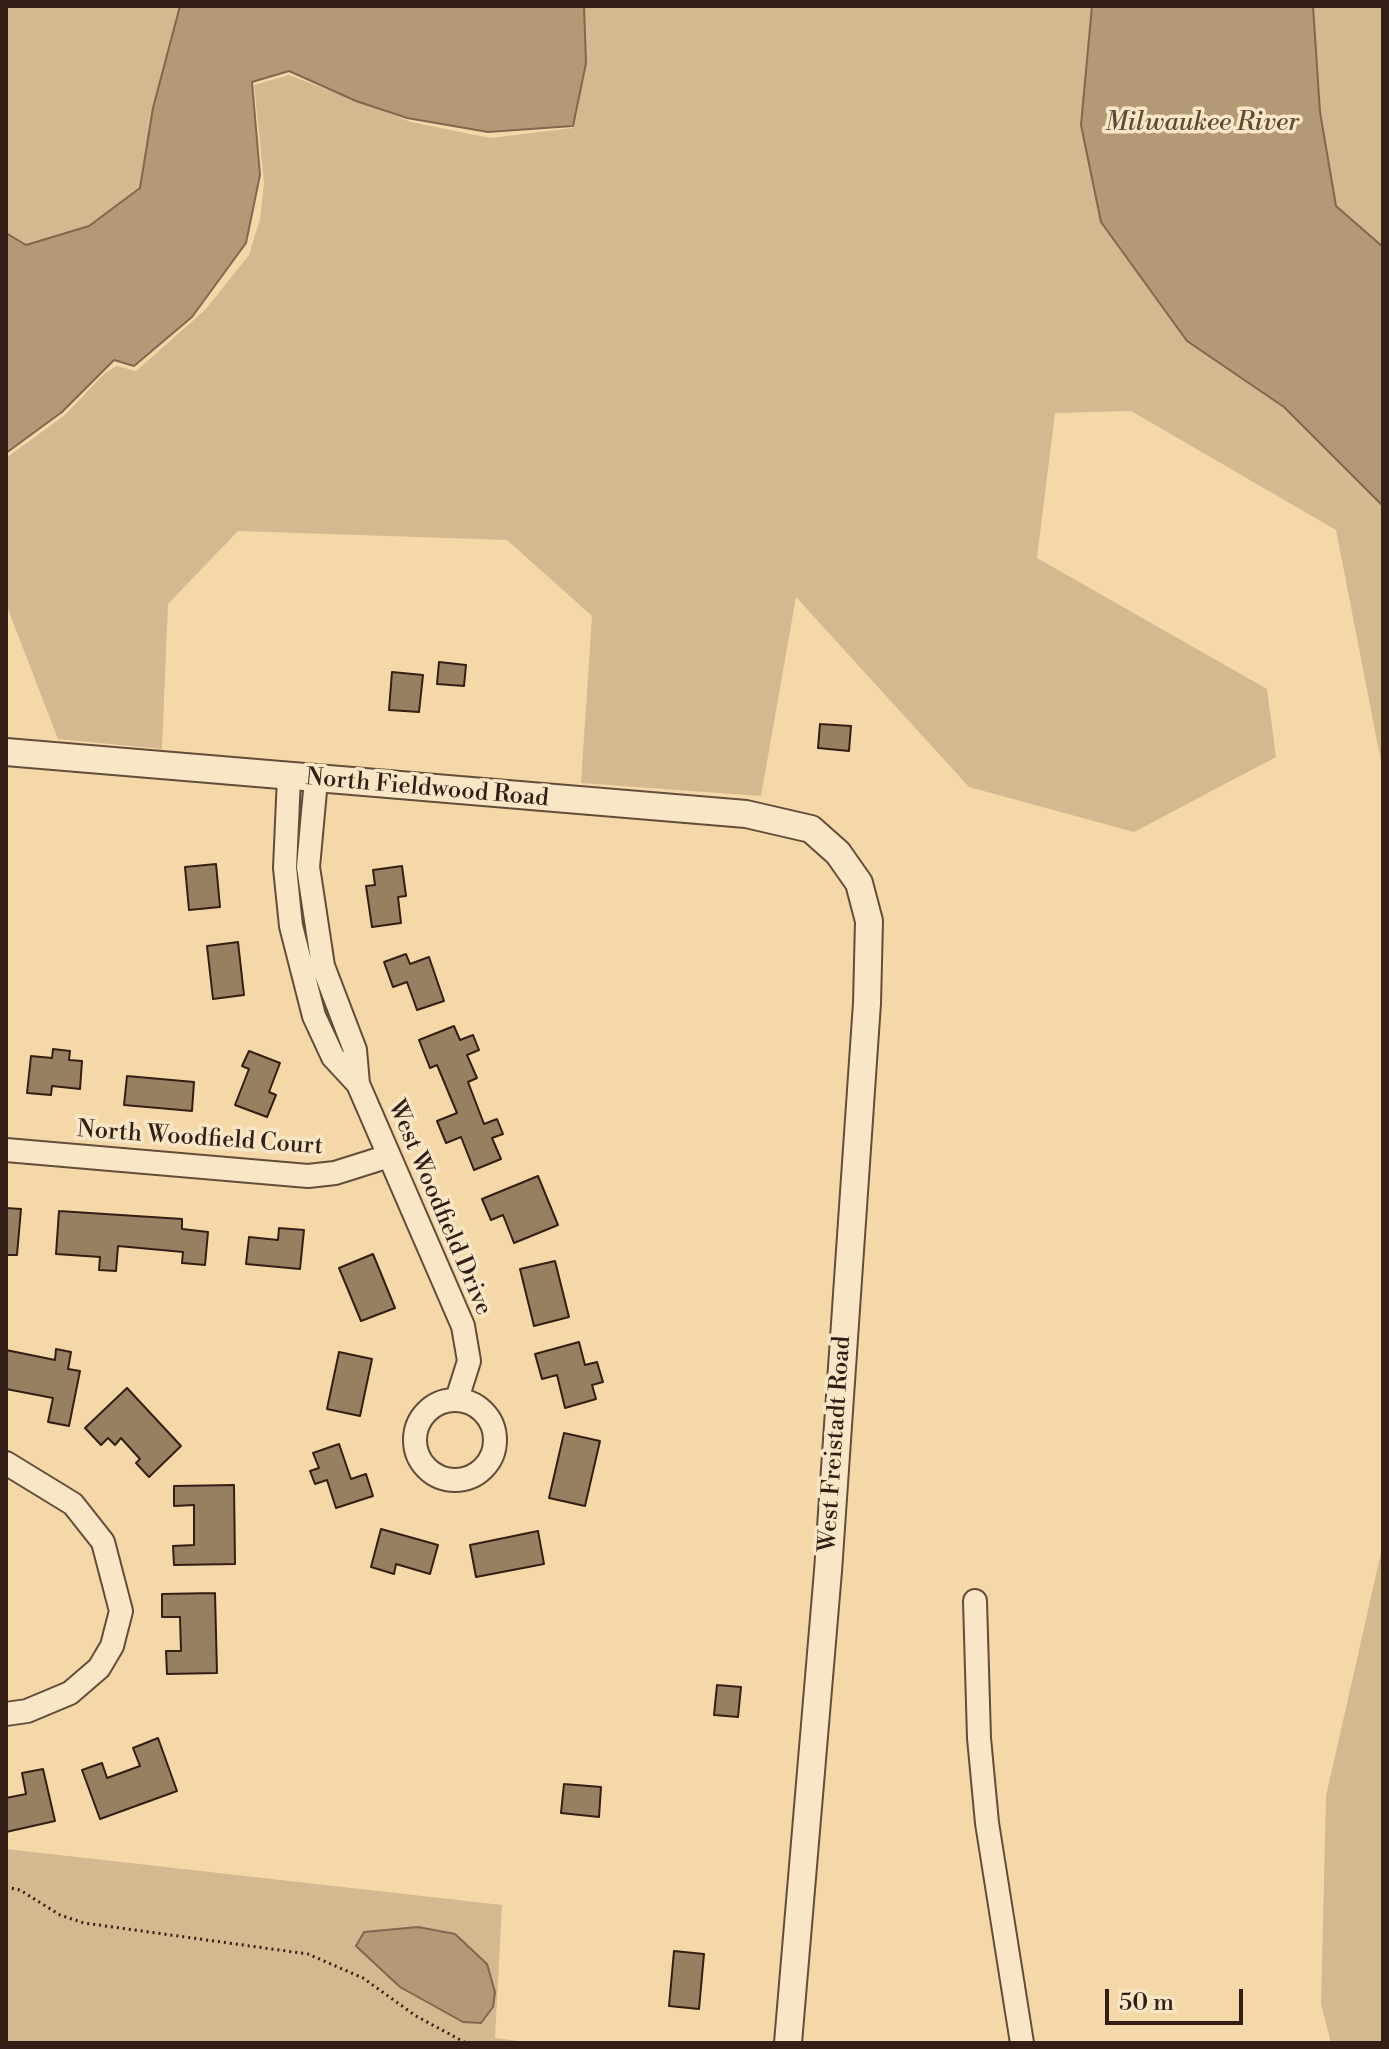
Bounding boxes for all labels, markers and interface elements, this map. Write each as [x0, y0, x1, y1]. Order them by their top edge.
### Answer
water label: Milwaukee River [1105, 108, 1299, 140]
street label: North Fieldwood Road [304, 764, 550, 814]
street label: West Woodfield Drive [381, 1096, 497, 1320]
street label: North Woodfield Court [76, 1116, 324, 1162]
street label: West Freistadt Road [814, 1335, 858, 1553]
scale bar [1109, 1973, 1247, 2023]
text: 50 m [1119, 1988, 1174, 2018]

